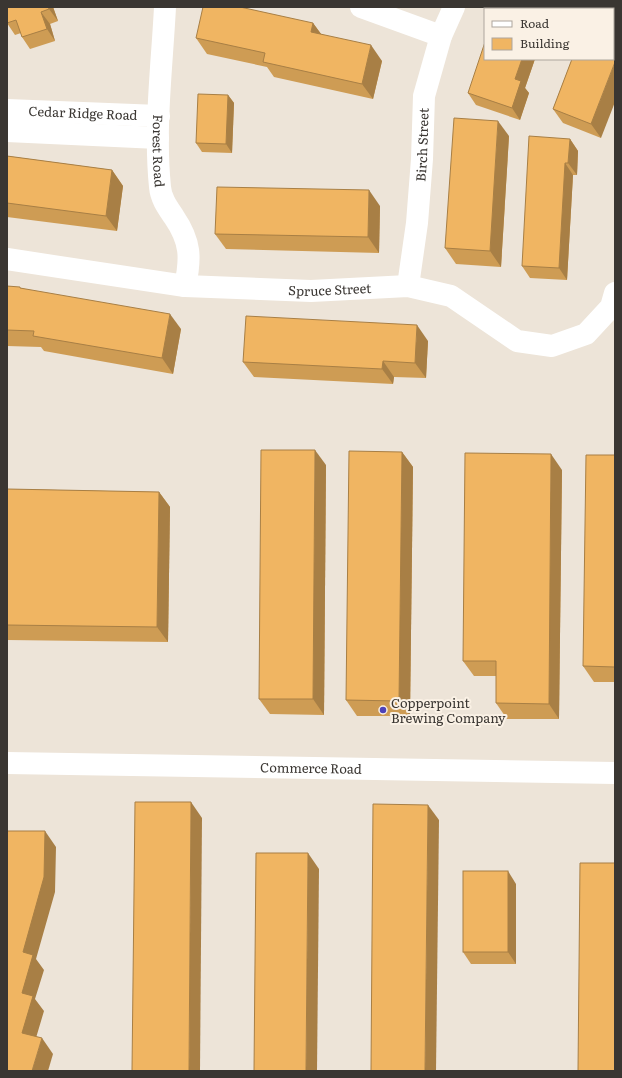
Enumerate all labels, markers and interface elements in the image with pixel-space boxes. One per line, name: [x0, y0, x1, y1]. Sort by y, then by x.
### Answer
legend: [484, 8, 614, 60]
text: Road: [520, 14, 550, 32]
text: Building: [520, 34, 570, 52]
street label: Cedar Ridge Road: [28, 101, 138, 124]
street label: Birch Street: [410, 107, 433, 182]
street label: Forest Road: [149, 114, 170, 188]
street label: Spruce Street: [288, 278, 373, 300]
place label: Copperpoint Brewing Company: [391, 693, 506, 727]
marker: Copperpoint Brewing Company: [378, 705, 388, 715]
street label: Commerce Road: [260, 757, 362, 778]

